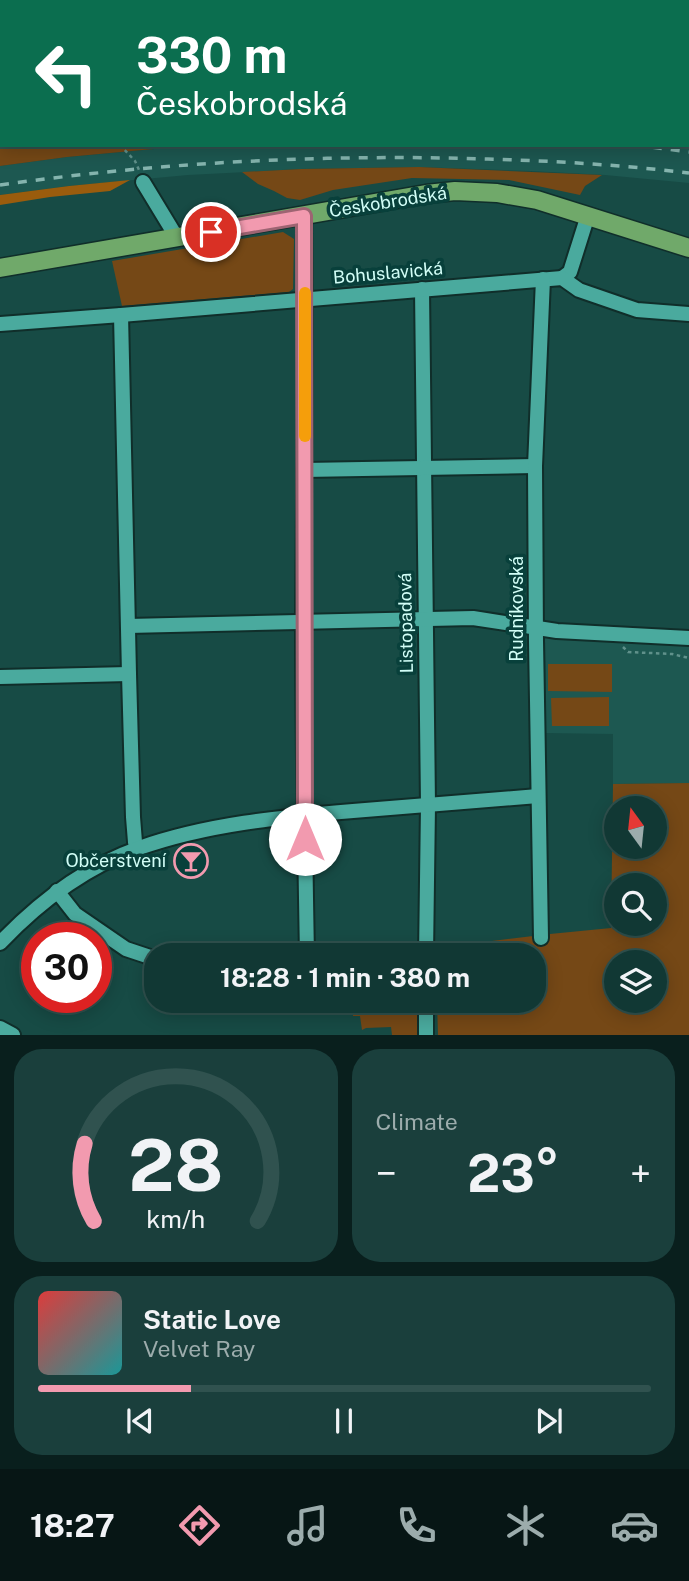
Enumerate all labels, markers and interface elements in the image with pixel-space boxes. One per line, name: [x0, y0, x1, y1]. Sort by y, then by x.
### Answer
text: 330 m: [136, 26, 287, 84]
icon: left: [21, 28, 112, 119]
text: Českobrodská: [136, 85, 347, 122]
street label: Českobrodská: [328, 182, 448, 221]
pin: [181, 202, 241, 262]
icon: arrive: [192, 213, 230, 251]
street label: Bohuslavická: [332, 257, 444, 288]
street label: Rudníkovská: [506, 556, 527, 662]
street label: Listopadová: [394, 572, 417, 674]
north arrow: [604, 796, 667, 859]
map controls: [604, 796, 667, 1013]
position arrow: [268, 802, 342, 876]
bar icon: Občerstvení: [172, 842, 210, 880]
place label: Občerstvení: [65, 850, 167, 871]
button: search: [604, 873, 667, 936]
speed limit sign: 30: [21, 922, 112, 1013]
button: layers: [604, 950, 667, 1013]
text: 18:28 · 1 min · 380 m: [220, 962, 470, 993]
text: Climate: [376, 1108, 458, 1135]
text: 28: [128, 1123, 223, 1208]
text: 23°: [467, 1143, 559, 1204]
text: −: [376, 1151, 397, 1196]
text: +: [630, 1151, 651, 1196]
text: km/h: [146, 1204, 205, 1234]
text: Static Love: [143, 1304, 281, 1335]
text: Velvet Ray: [143, 1335, 255, 1362]
icon: previous: [121, 1402, 159, 1440]
icon: pause: [325, 1402, 363, 1440]
icon: next: [530, 1402, 568, 1440]
icon: directions: [175, 1501, 224, 1550]
icon: music: [283, 1501, 332, 1550]
icon: phone: [392, 1501, 441, 1550]
icon: climate: [501, 1501, 550, 1550]
icon: car: [610, 1501, 659, 1550]
text: 18:27: [30, 1507, 115, 1544]

